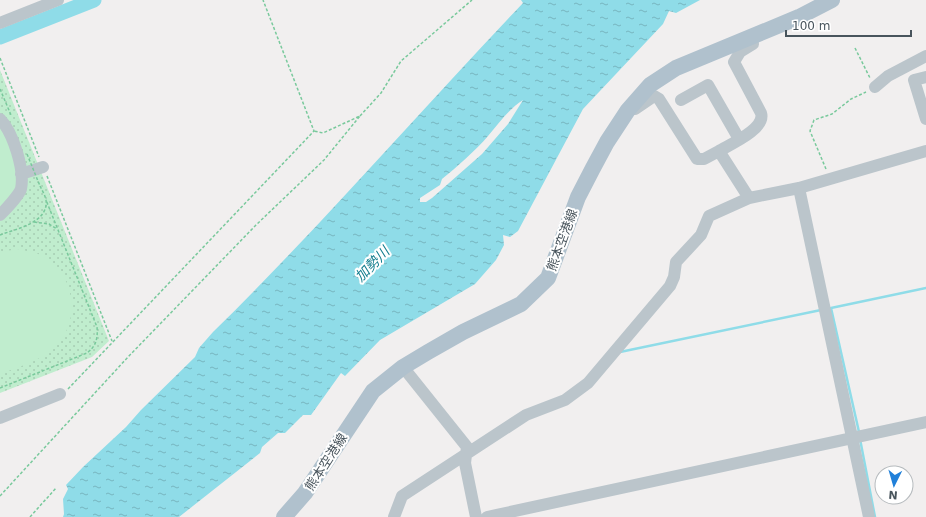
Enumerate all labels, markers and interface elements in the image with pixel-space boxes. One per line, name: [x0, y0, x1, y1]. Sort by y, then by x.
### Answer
scale bar: [786, 12, 911, 38]
text: 100 m: [792, 19, 830, 33]
street label: 熊本空港線: [544, 207, 580, 273]
water label: 加勢川: [352, 242, 394, 285]
street label: 熊本空港線: [302, 431, 350, 493]
north arrow: [874, 465, 914, 505]
text: N: [888, 488, 898, 501]

